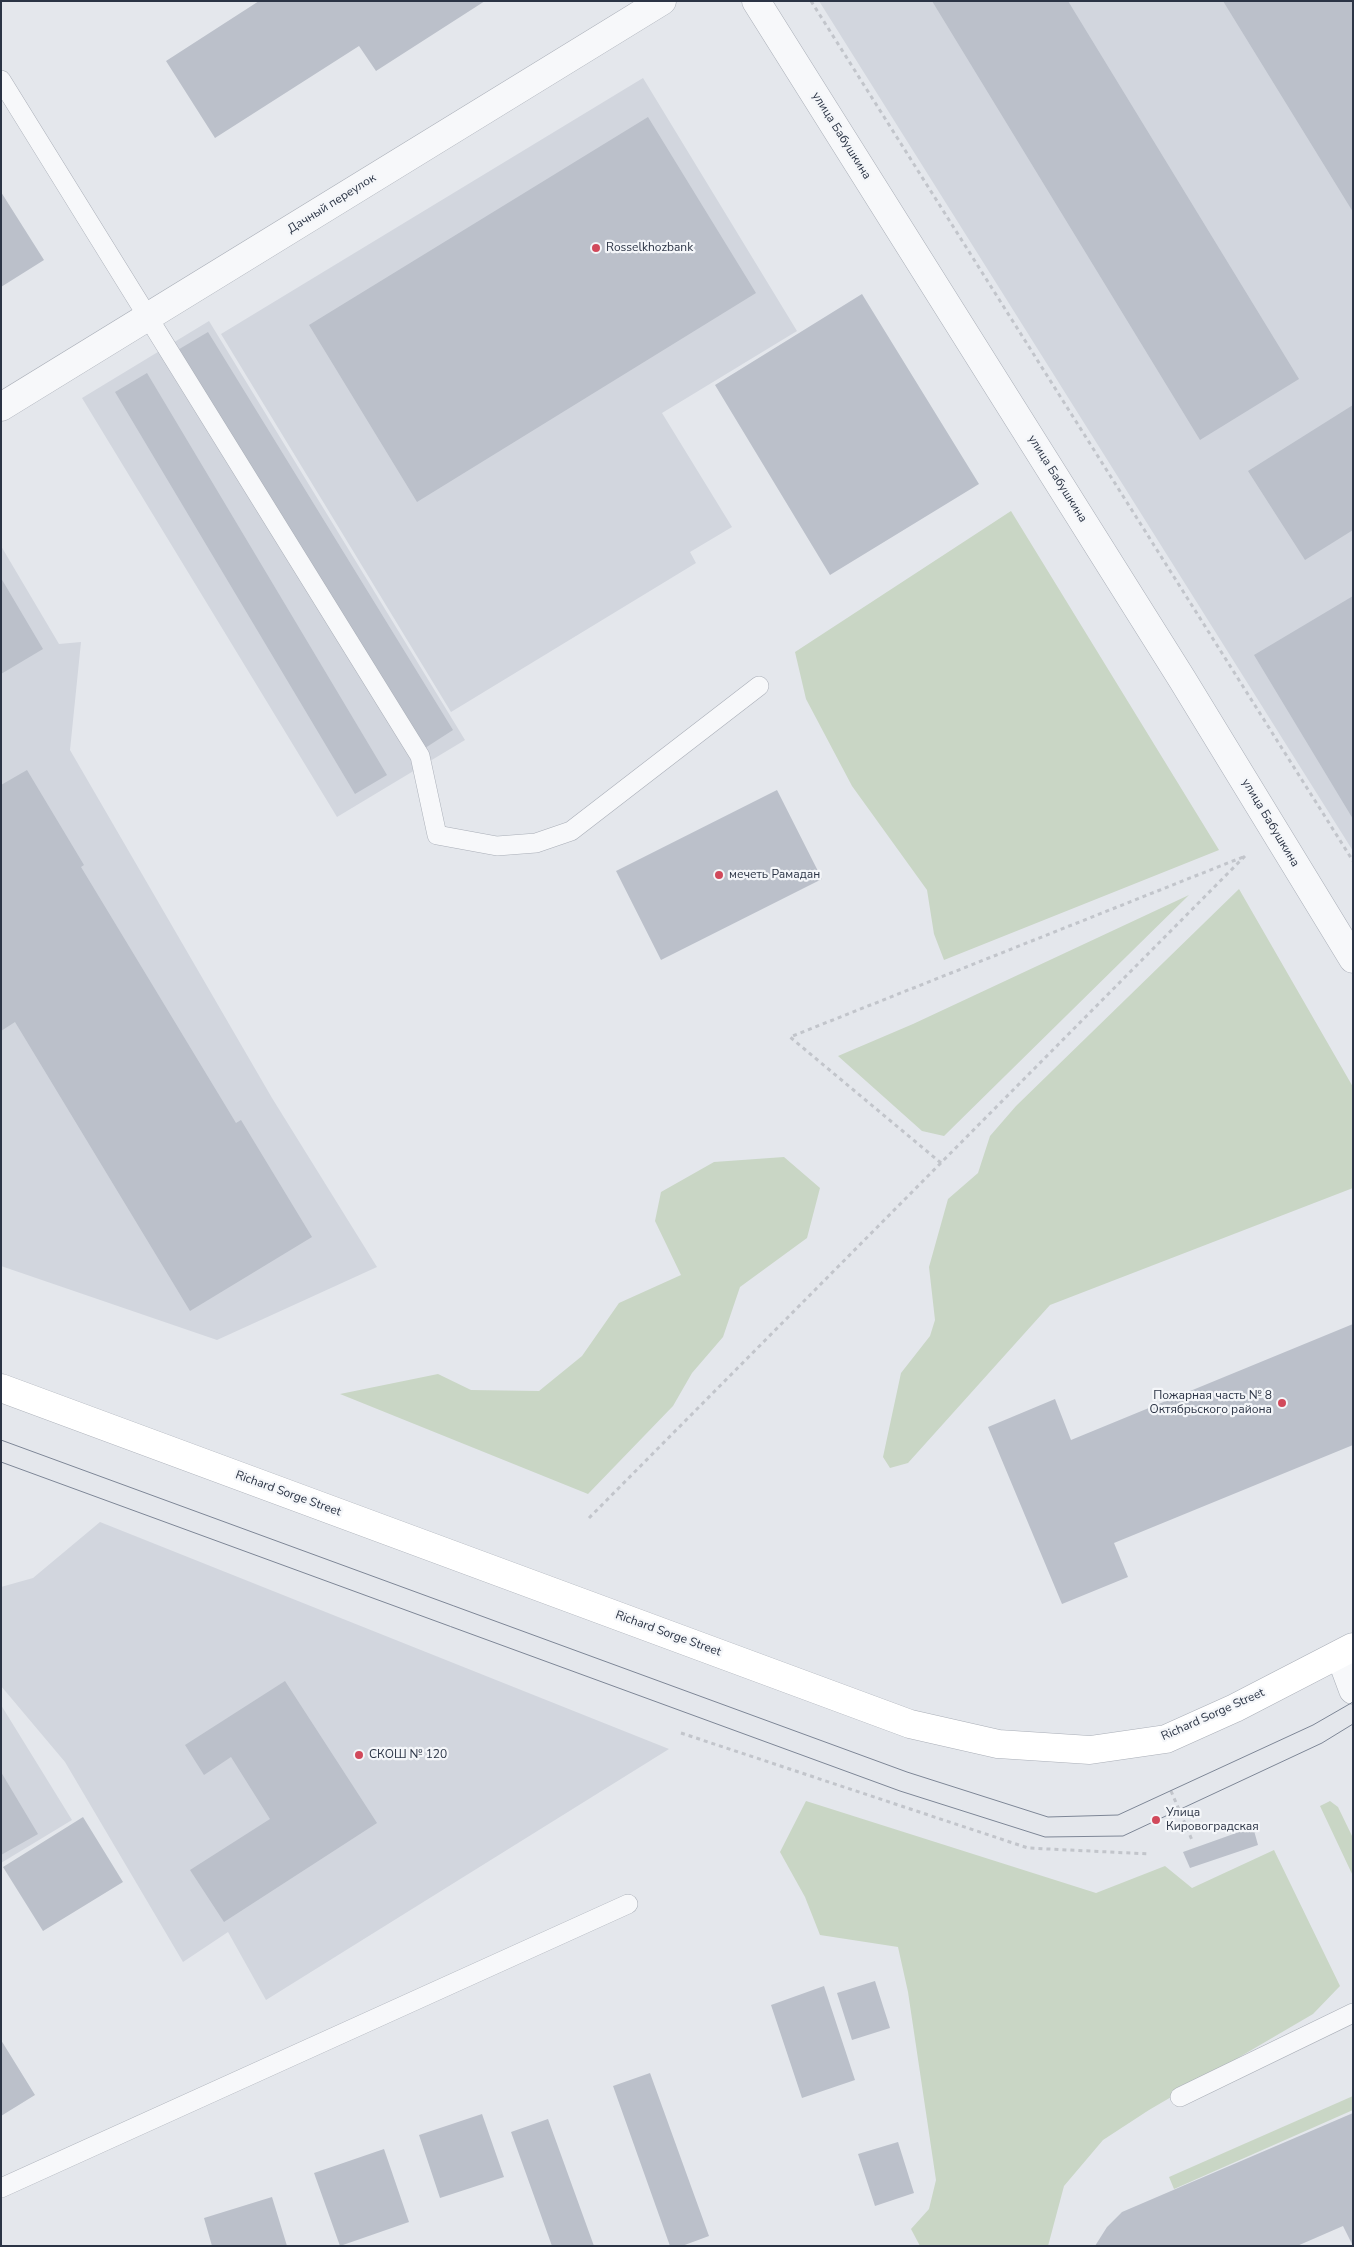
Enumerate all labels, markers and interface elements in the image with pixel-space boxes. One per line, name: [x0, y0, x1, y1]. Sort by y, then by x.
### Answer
street label: улица Бабушкина: [808, 90, 874, 182]
street label: Дачный переулок: [285, 171, 379, 237]
place label: Rosselkhozbank: [606, 241, 693, 255]
marker: Rosselkhozbank: [590, 242, 602, 254]
street label: улица Бабушкина: [1024, 433, 1090, 525]
street label: улица Бабушкина: [1238, 776, 1302, 870]
place label: мечеть Рамадан: [729, 868, 820, 882]
marker: мечеть Рамадан: [713, 869, 725, 881]
place label: Пожарная часть № 8 Октябрьского района: [1150, 1389, 1272, 1417]
marker: Пожарная часть № 8 Октябрьского района: [1276, 1397, 1288, 1409]
street label: Richard Sorge Street: [233, 1468, 343, 1520]
street label: Richard Sorge Street: [613, 1608, 723, 1660]
street label: Richard Sorge Street: [1159, 1686, 1267, 1744]
place label: СКОШ № 120: [369, 1748, 447, 1762]
marker: СКОШ № 120: [353, 1749, 365, 1761]
place label: Улица Кировоградская: [1166, 1806, 1259, 1834]
marker: Улица Кировоградская: [1150, 1814, 1162, 1826]

